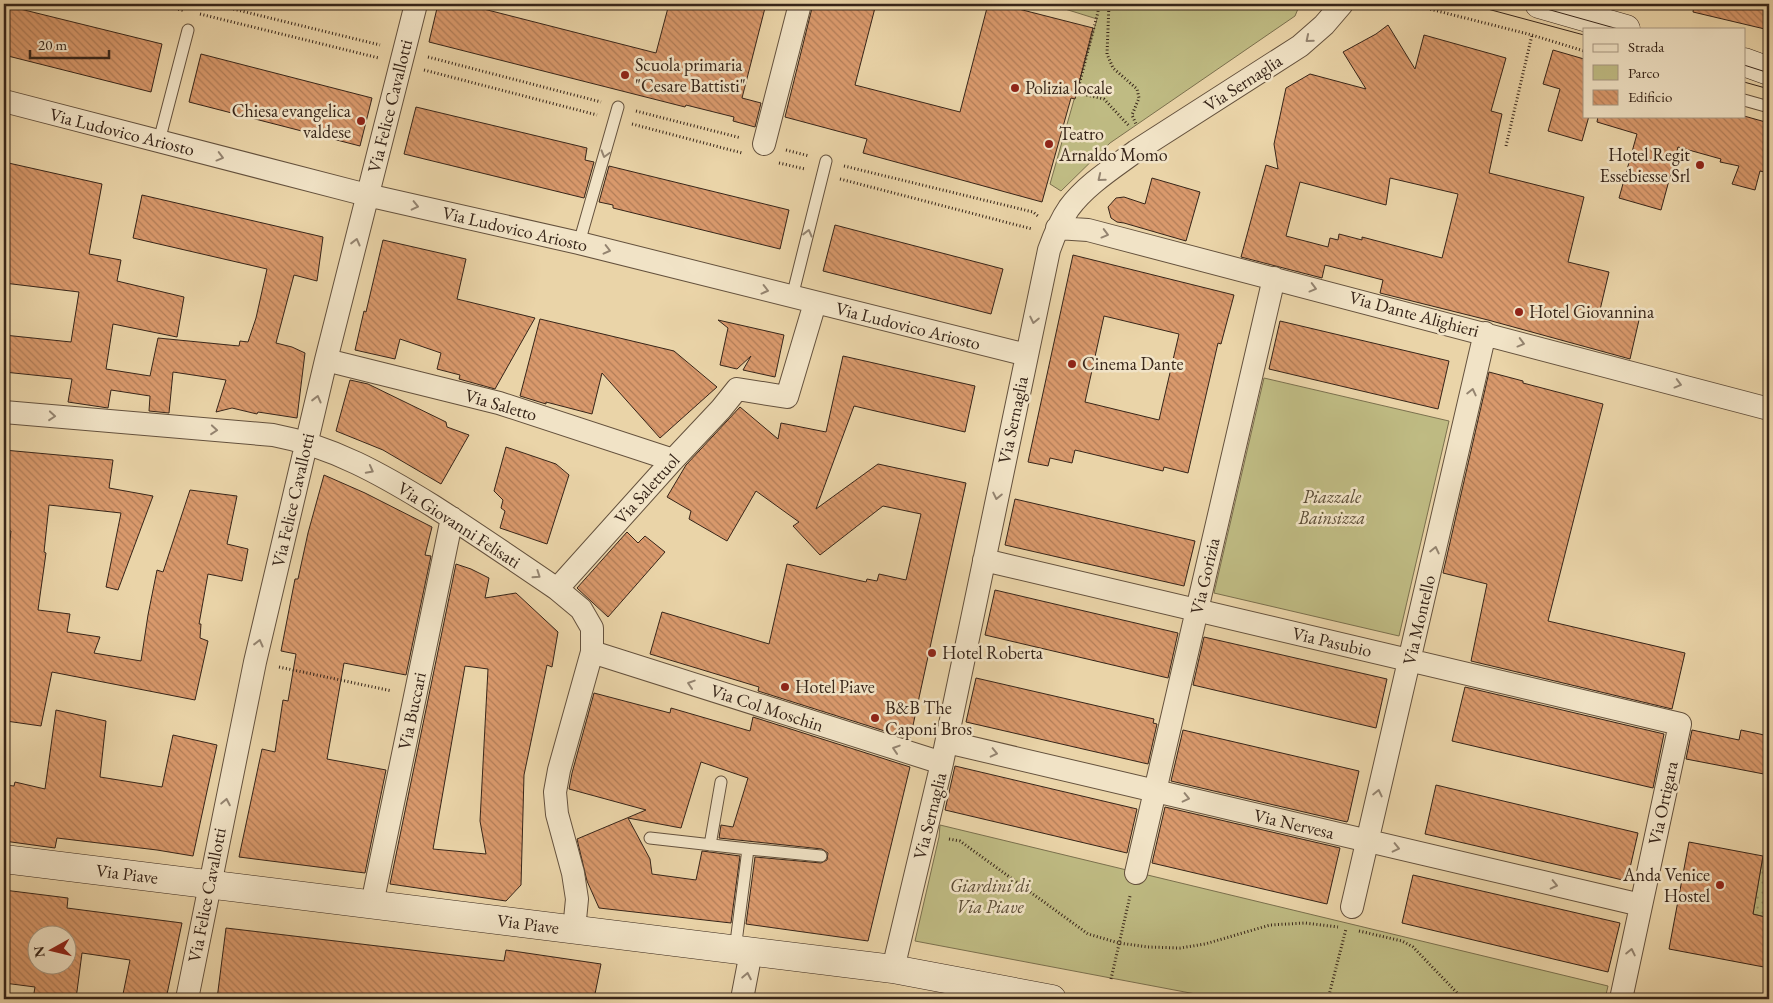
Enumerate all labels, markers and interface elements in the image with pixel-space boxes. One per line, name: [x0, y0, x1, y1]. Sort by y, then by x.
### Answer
scale bar: [30, 28, 109, 60]
legend: [1583, 28, 1746, 118]
one-way arrow: [1305, 33, 1314, 42]
text: 20 m: [38, 35, 67, 54]
street label: Via Felice Cavallotti: [362, 36, 417, 175]
text: Strada: [1628, 37, 1664, 56]
street label: Via Sernaglia: [1199, 48, 1287, 116]
place label: Scuola primaria "Cesare Battisti": [635, 53, 746, 97]
text: Parco: [1628, 63, 1660, 82]
marker: Scuola primaria "Cesare Battisti": [619, 69, 631, 81]
place label: Polizia locale: [1025, 76, 1112, 99]
marker: Polizia locale: [1009, 82, 1021, 94]
text: Edificio: [1628, 87, 1672, 106]
place label: Chiesa evangelica valdese: [232, 99, 352, 143]
street label: Via Ludovico Ariosto: [47, 102, 197, 161]
marker: Chiesa evangelica valdese: [355, 115, 367, 127]
place label: Teatro Arnaldo Momo: [1058, 122, 1168, 166]
marker: Teatro Arnaldo Momo: [1043, 138, 1055, 150]
place label: Hotel Regit Essebiesse Srl: [1600, 143, 1690, 187]
one-way arrow: [600, 149, 610, 157]
one-way arrow: [216, 151, 225, 162]
marker: Hotel Regit Essebiesse Srl: [1694, 159, 1706, 171]
one-way arrow: [1098, 172, 1107, 180]
one-way arrow: [410, 200, 419, 211]
street label: Via Ludovico Ariosto: [440, 201, 590, 256]
one-way arrow: [1101, 228, 1110, 239]
one-way arrow: [802, 229, 813, 238]
one-way arrow: [350, 237, 361, 246]
one-way arrow: [603, 245, 611, 255]
one-way arrow: [1309, 282, 1318, 293]
one-way arrow: [760, 285, 768, 295]
street label: Via Dante Alighieri: [1347, 285, 1482, 342]
street label: Via Ludovico Ariosto: [833, 296, 983, 355]
place label: Hotel Giovannina: [1529, 300, 1655, 323]
marker: Hotel Giovannina: [1513, 306, 1525, 318]
one-way arrow: [1029, 316, 1040, 325]
one-way arrow: [1517, 337, 1525, 347]
place label: Cinema Dante: [1082, 352, 1183, 375]
marker: Cinema Dante: [1066, 358, 1078, 370]
street label: Via Sernaglia: [992, 373, 1033, 466]
one-way arrow: [1674, 379, 1682, 389]
street label: Via Saletto: [462, 383, 540, 426]
one-way arrow: [1466, 387, 1477, 396]
one-way arrow: [311, 395, 322, 404]
one-way arrow: [49, 410, 57, 421]
one-way arrow: [210, 425, 218, 436]
street label: Via Felice Cavallotti: [266, 430, 319, 569]
street label: Via Salettuol: [609, 448, 684, 529]
one-way arrow: [365, 463, 374, 473]
street label: Via Giovanni Felisati: [393, 476, 526, 573]
park label: Piazzale Bainsizza: [1298, 485, 1365, 529]
one-way arrow: [992, 492, 1003, 501]
street label: Via Gorizia: [1185, 535, 1225, 616]
one-way arrow: [1429, 545, 1440, 554]
one-way arrow: [531, 569, 541, 578]
street label: Via Montello: [1397, 573, 1440, 667]
street label: Via Pasubio: [1290, 621, 1374, 662]
one-way arrow: [253, 638, 264, 647]
place label: Hotel Roberta: [942, 641, 1044, 664]
marker: Hotel Roberta: [926, 647, 938, 659]
street label: Via Buccari: [392, 669, 431, 752]
place label: Hotel Piave: [795, 675, 875, 698]
street label: Via Col Moschin: [708, 678, 827, 737]
one-way arrow: [687, 679, 696, 689]
marker: Hotel Piave: [779, 681, 791, 693]
place label: B&B The Caponi Bros: [885, 696, 972, 740]
marker: B&B The Caponi Bros: [869, 712, 881, 724]
one-way arrow: [892, 744, 901, 754]
one-way arrow: [990, 747, 998, 758]
street label: Via Ortigara: [1642, 758, 1683, 847]
street label: Via Sernaglia: [908, 769, 952, 862]
one-way arrow: [1372, 789, 1383, 798]
one-way arrow: [1182, 792, 1191, 803]
one-way arrow: [221, 797, 231, 806]
street label: Via Nervesa: [1252, 803, 1337, 844]
street label: Via Felice Cavallotti: [182, 825, 231, 964]
one-way arrow: [1391, 842, 1400, 853]
street label: Via Piave: [95, 858, 160, 889]
place label: Anda Venice Hostel: [1622, 863, 1710, 907]
park label: Giardini di Via Piave: [950, 874, 1031, 918]
one-way arrow: [1549, 879, 1558, 890]
marker: Anda Venice Hostel: [1714, 879, 1726, 891]
street label: Via Piave: [496, 908, 561, 939]
north arrow: [28, 926, 78, 976]
text: N: [29, 944, 49, 959]
one-way arrow: [1625, 947, 1636, 956]
one-way arrow: [741, 971, 751, 980]

